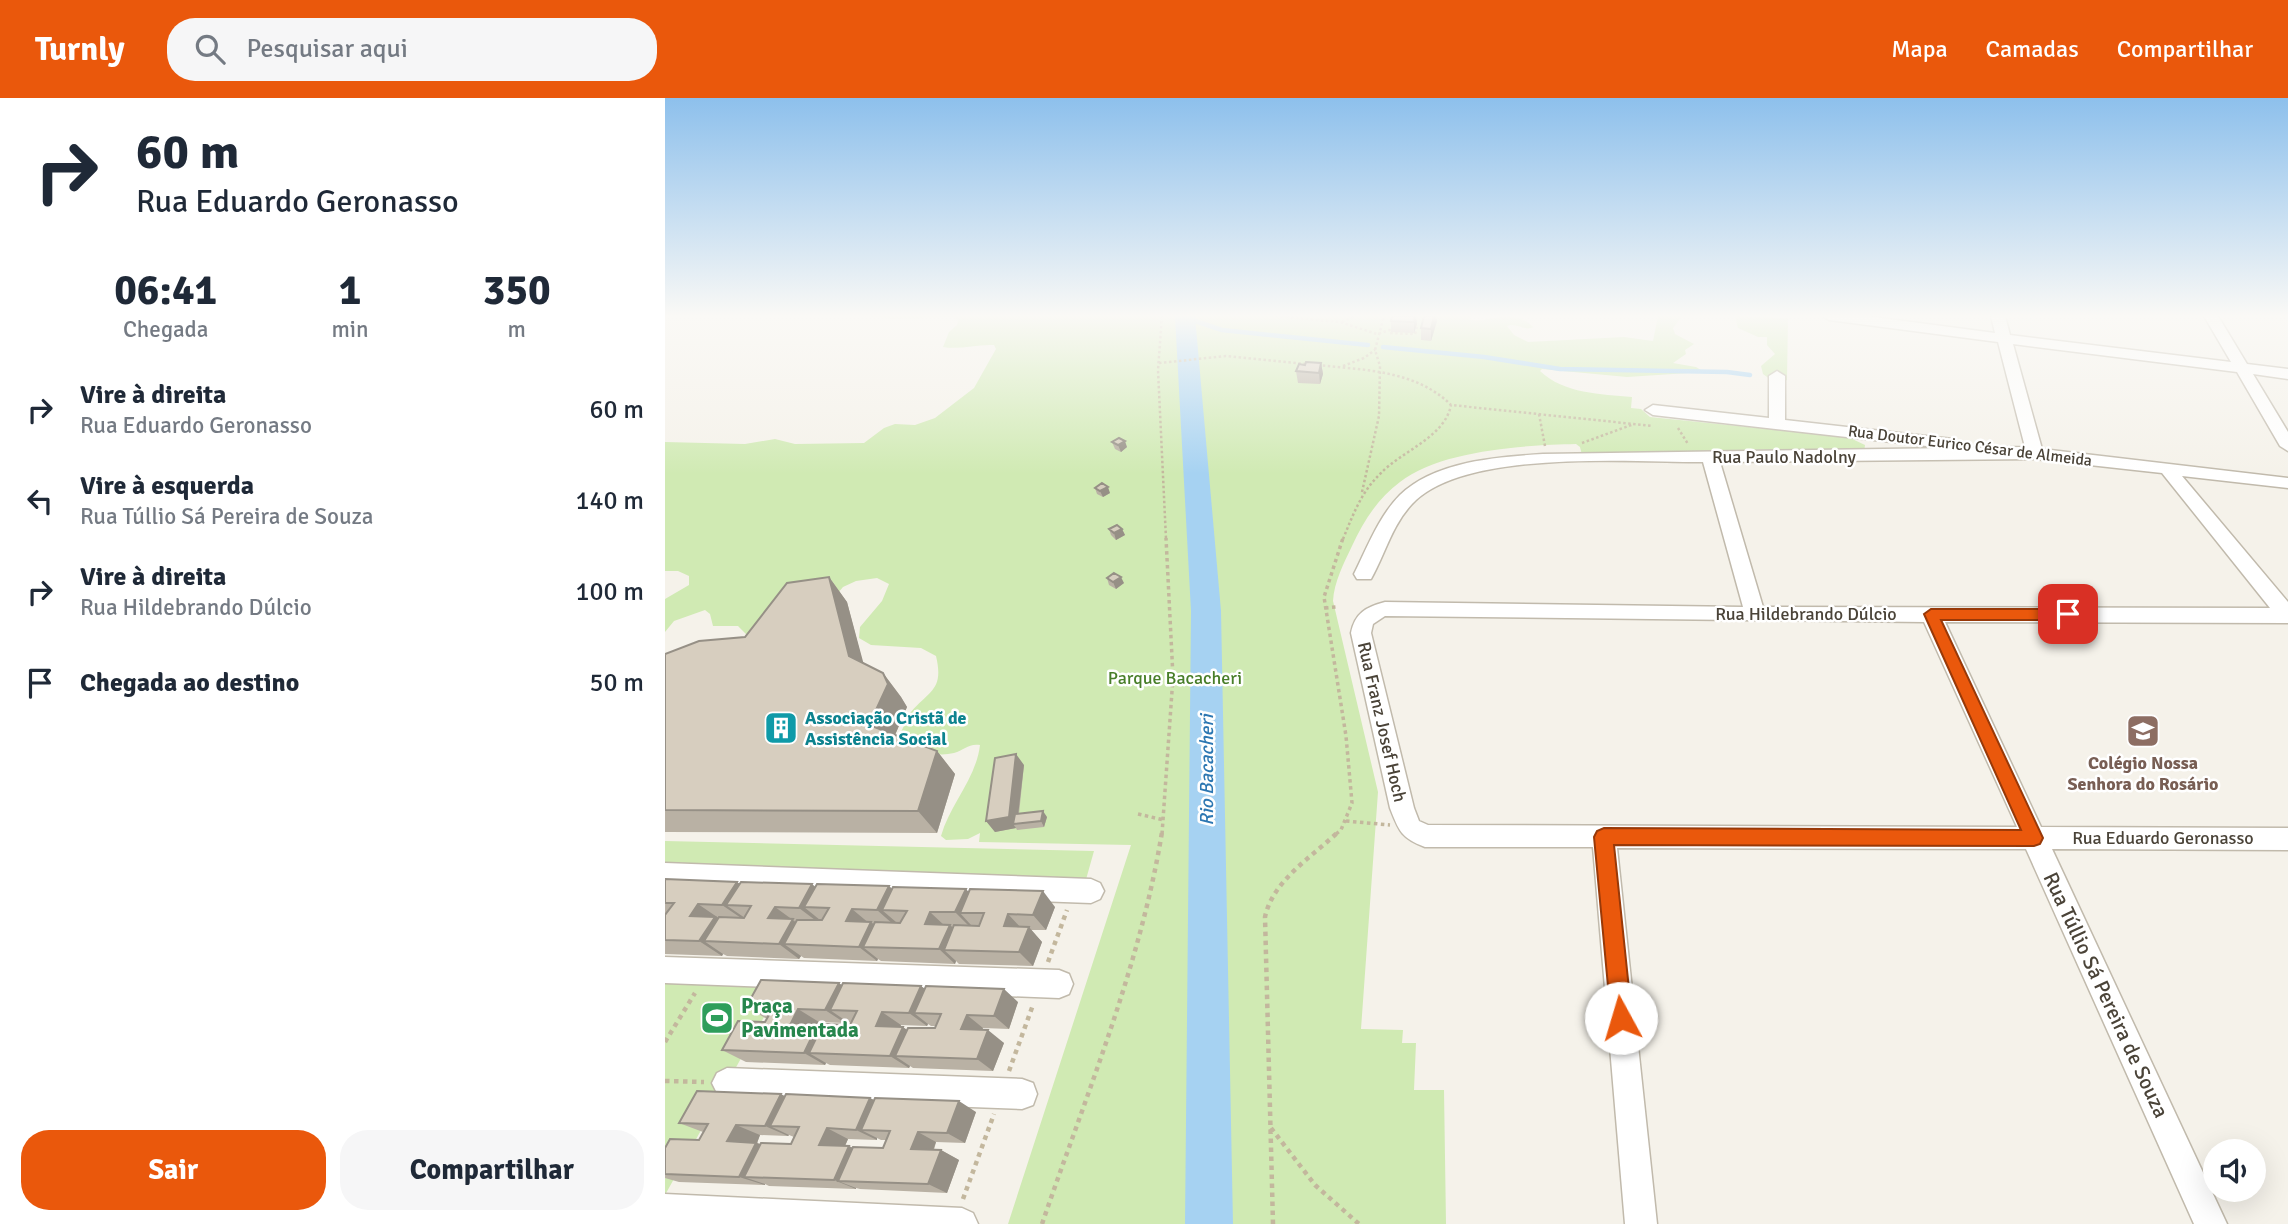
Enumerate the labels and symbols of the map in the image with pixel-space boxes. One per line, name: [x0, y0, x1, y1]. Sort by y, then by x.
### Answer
street label: Rua Doutor Eurico César de Almeida: [1847, 421, 2093, 471]
street label: Rua Paulo Nadolny: [1712, 446, 1857, 468]
pin: [2038, 584, 2098, 644]
street label: Rua Hildebrando Dúlcio: [1715, 603, 1897, 625]
street label: Rua Franz Josef Hoch: [1353, 640, 1411, 804]
park label: Parque Bacacheri: [1108, 667, 1242, 689]
place label: Associação Cristã de Assistência Social: [805, 707, 967, 750]
building icon: Associação Cristã de Assistência Social: [762, 709, 800, 747]
water label: Rio Bacacheri: [1195, 712, 1219, 826]
school or university icon: Colégio Nossa Senhora do Rosário: [2124, 712, 2162, 750]
place label: Colégio Nossa Senhora do Rosário: [2068, 752, 2218, 795]
street label: Rua Eduardo Geronasso: [2072, 827, 2254, 849]
street label: Rua Túllio Sá Pereira de Souza: [2038, 868, 2174, 1122]
position arrow: [1584, 981, 1658, 1055]
place label: Praça Pavimentada: [741, 993, 859, 1043]
sports icon: Praça Pavimentada: [698, 999, 736, 1037]

